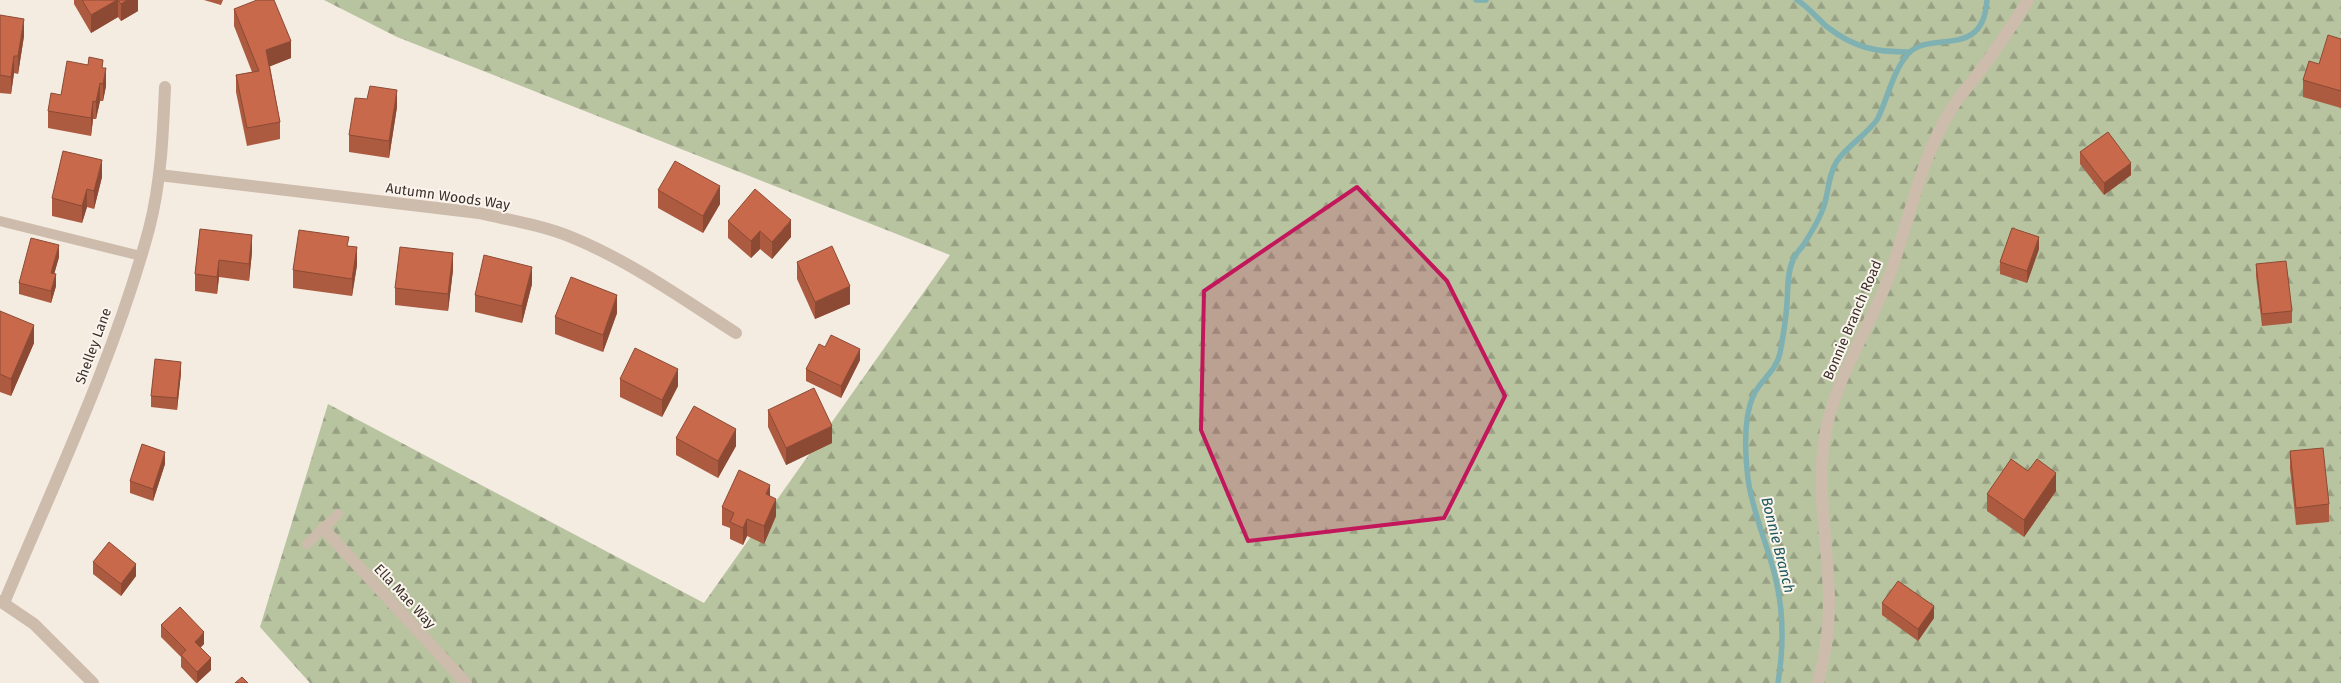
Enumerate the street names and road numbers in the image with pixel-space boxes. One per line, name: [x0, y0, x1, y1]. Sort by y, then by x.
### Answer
street label: Autumn Woods Way: [385, 179, 511, 214]
street label: Bonnie Branch Road: [1820, 258, 1885, 383]
street label: Shelley Lane: [72, 306, 115, 387]
street label: Ella Mae Way: [370, 561, 439, 632]

